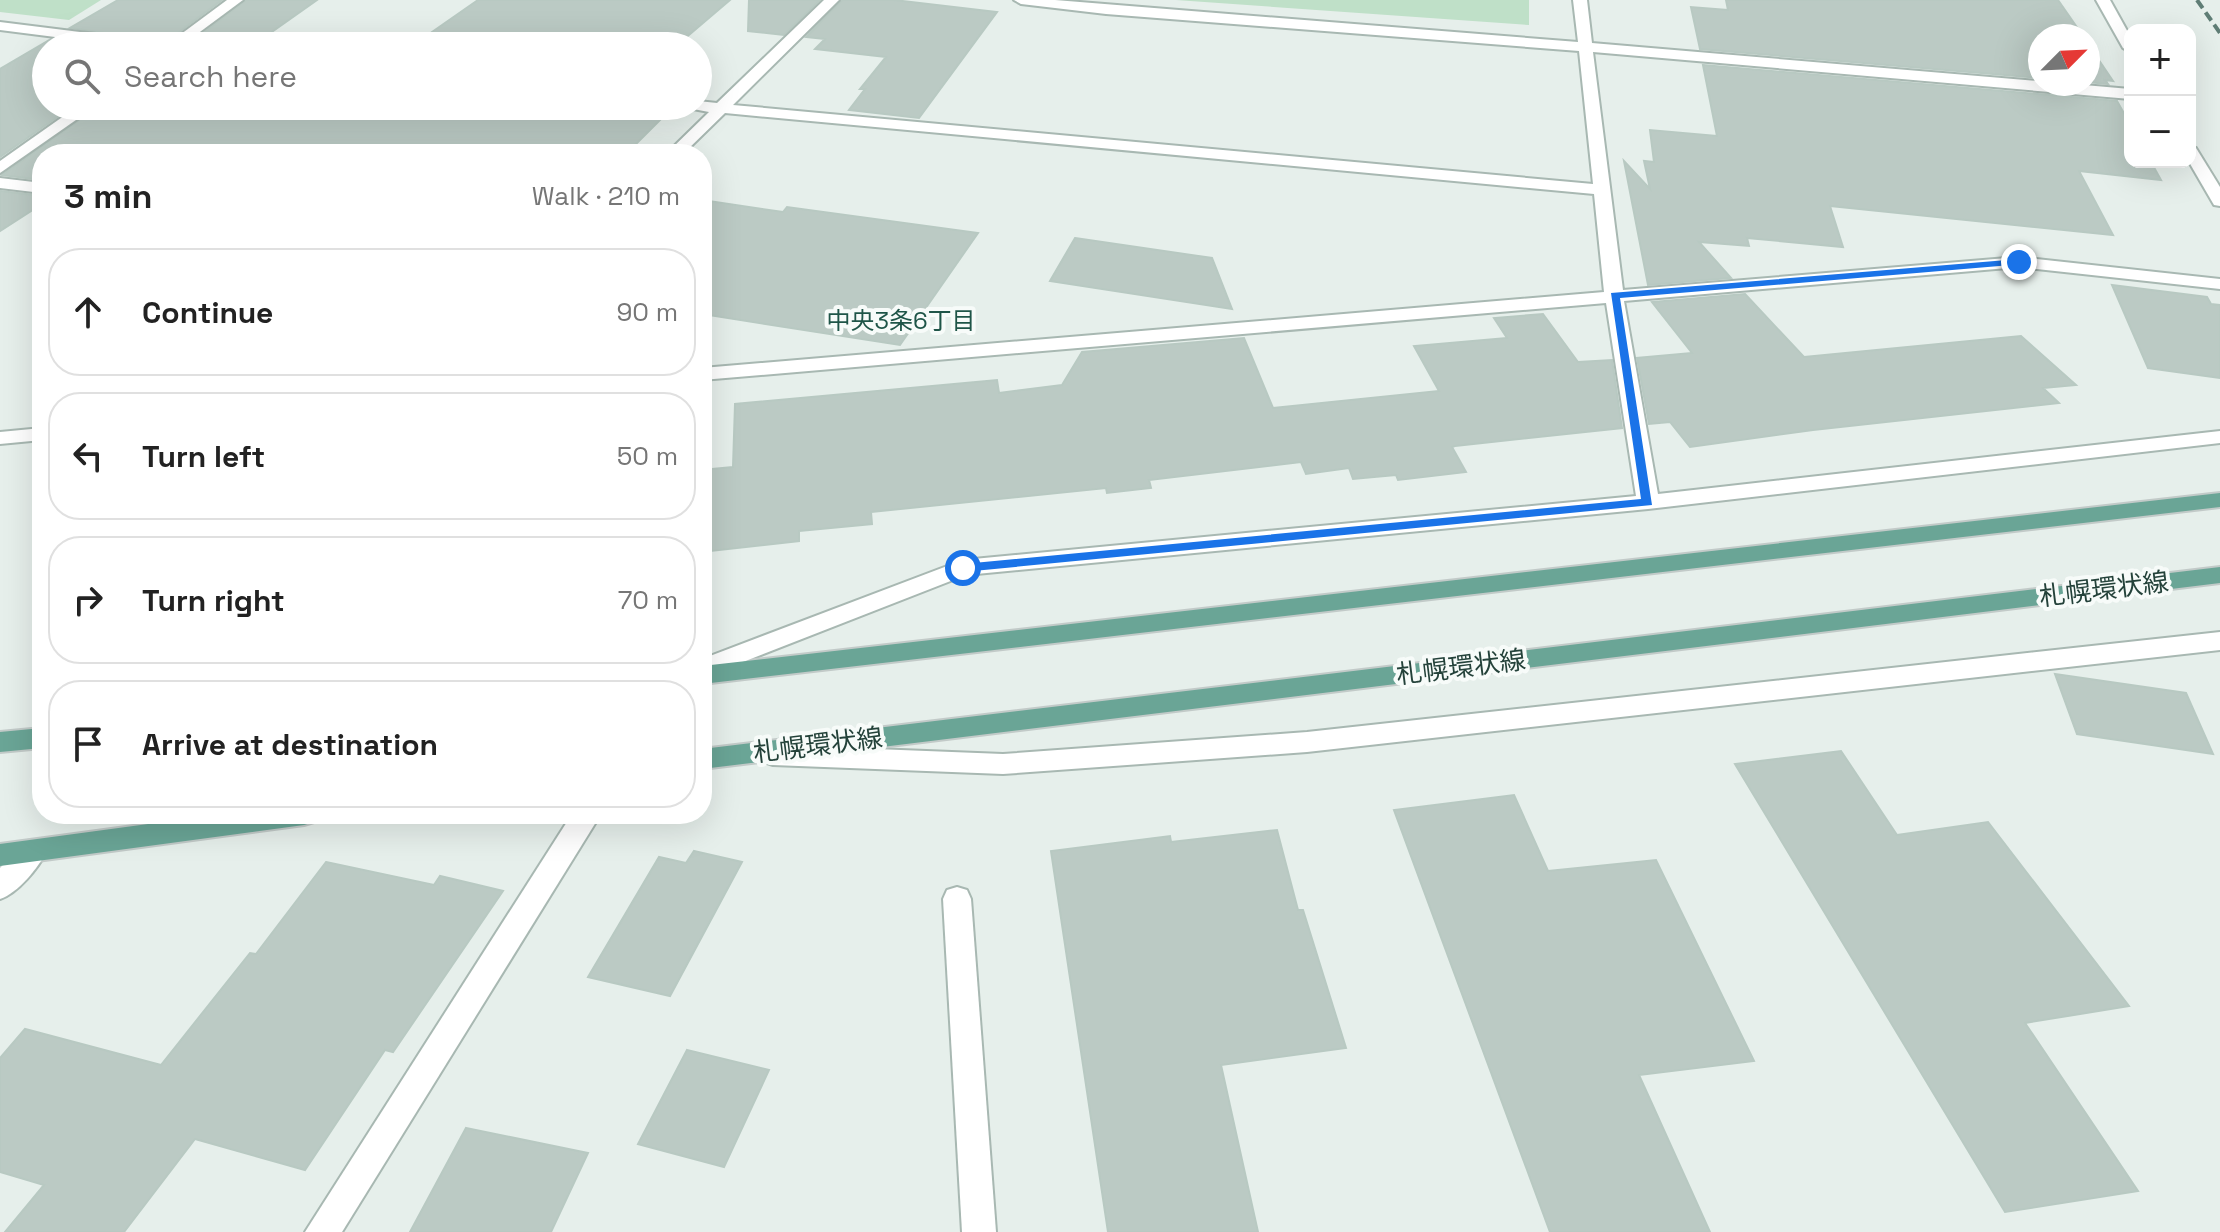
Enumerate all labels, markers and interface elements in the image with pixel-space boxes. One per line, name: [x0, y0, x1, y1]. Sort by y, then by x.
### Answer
north arrow: [2028, 24, 2100, 96]
map controls: [2124, 24, 2196, 168]
button: +: [2124, 24, 2196, 96]
search box: [32, 32, 712, 120]
icon: search: [60, 54, 104, 98]
text: Search here: [124, 57, 297, 96]
button: −: [2124, 96, 2196, 168]
text: 3 min: [64, 175, 152, 218]
text: Walk · 210 m: [532, 179, 680, 213]
route end: [2001, 244, 2037, 280]
icon: ahead: [66, 290, 110, 334]
text: Continue: [142, 293, 273, 332]
text: 90 m: [616, 295, 678, 329]
district label: 中央3条6丁目: [826, 305, 976, 336]
icon: left: [66, 434, 110, 478]
text: Turn left: [142, 437, 265, 476]
text: 50 m: [617, 439, 678, 473]
route start: [945, 550, 981, 586]
street label: 札幌環状線: [2037, 564, 2171, 614]
icon: right: [66, 578, 110, 622]
text: Turn right: [142, 581, 285, 620]
text: 70 m: [618, 583, 678, 617]
street label: 札幌環状線: [1394, 642, 1528, 692]
street label: 札幌環状線: [751, 720, 885, 770]
icon: arrive: [66, 722, 110, 766]
text: Arrive at destination: [142, 725, 438, 764]

